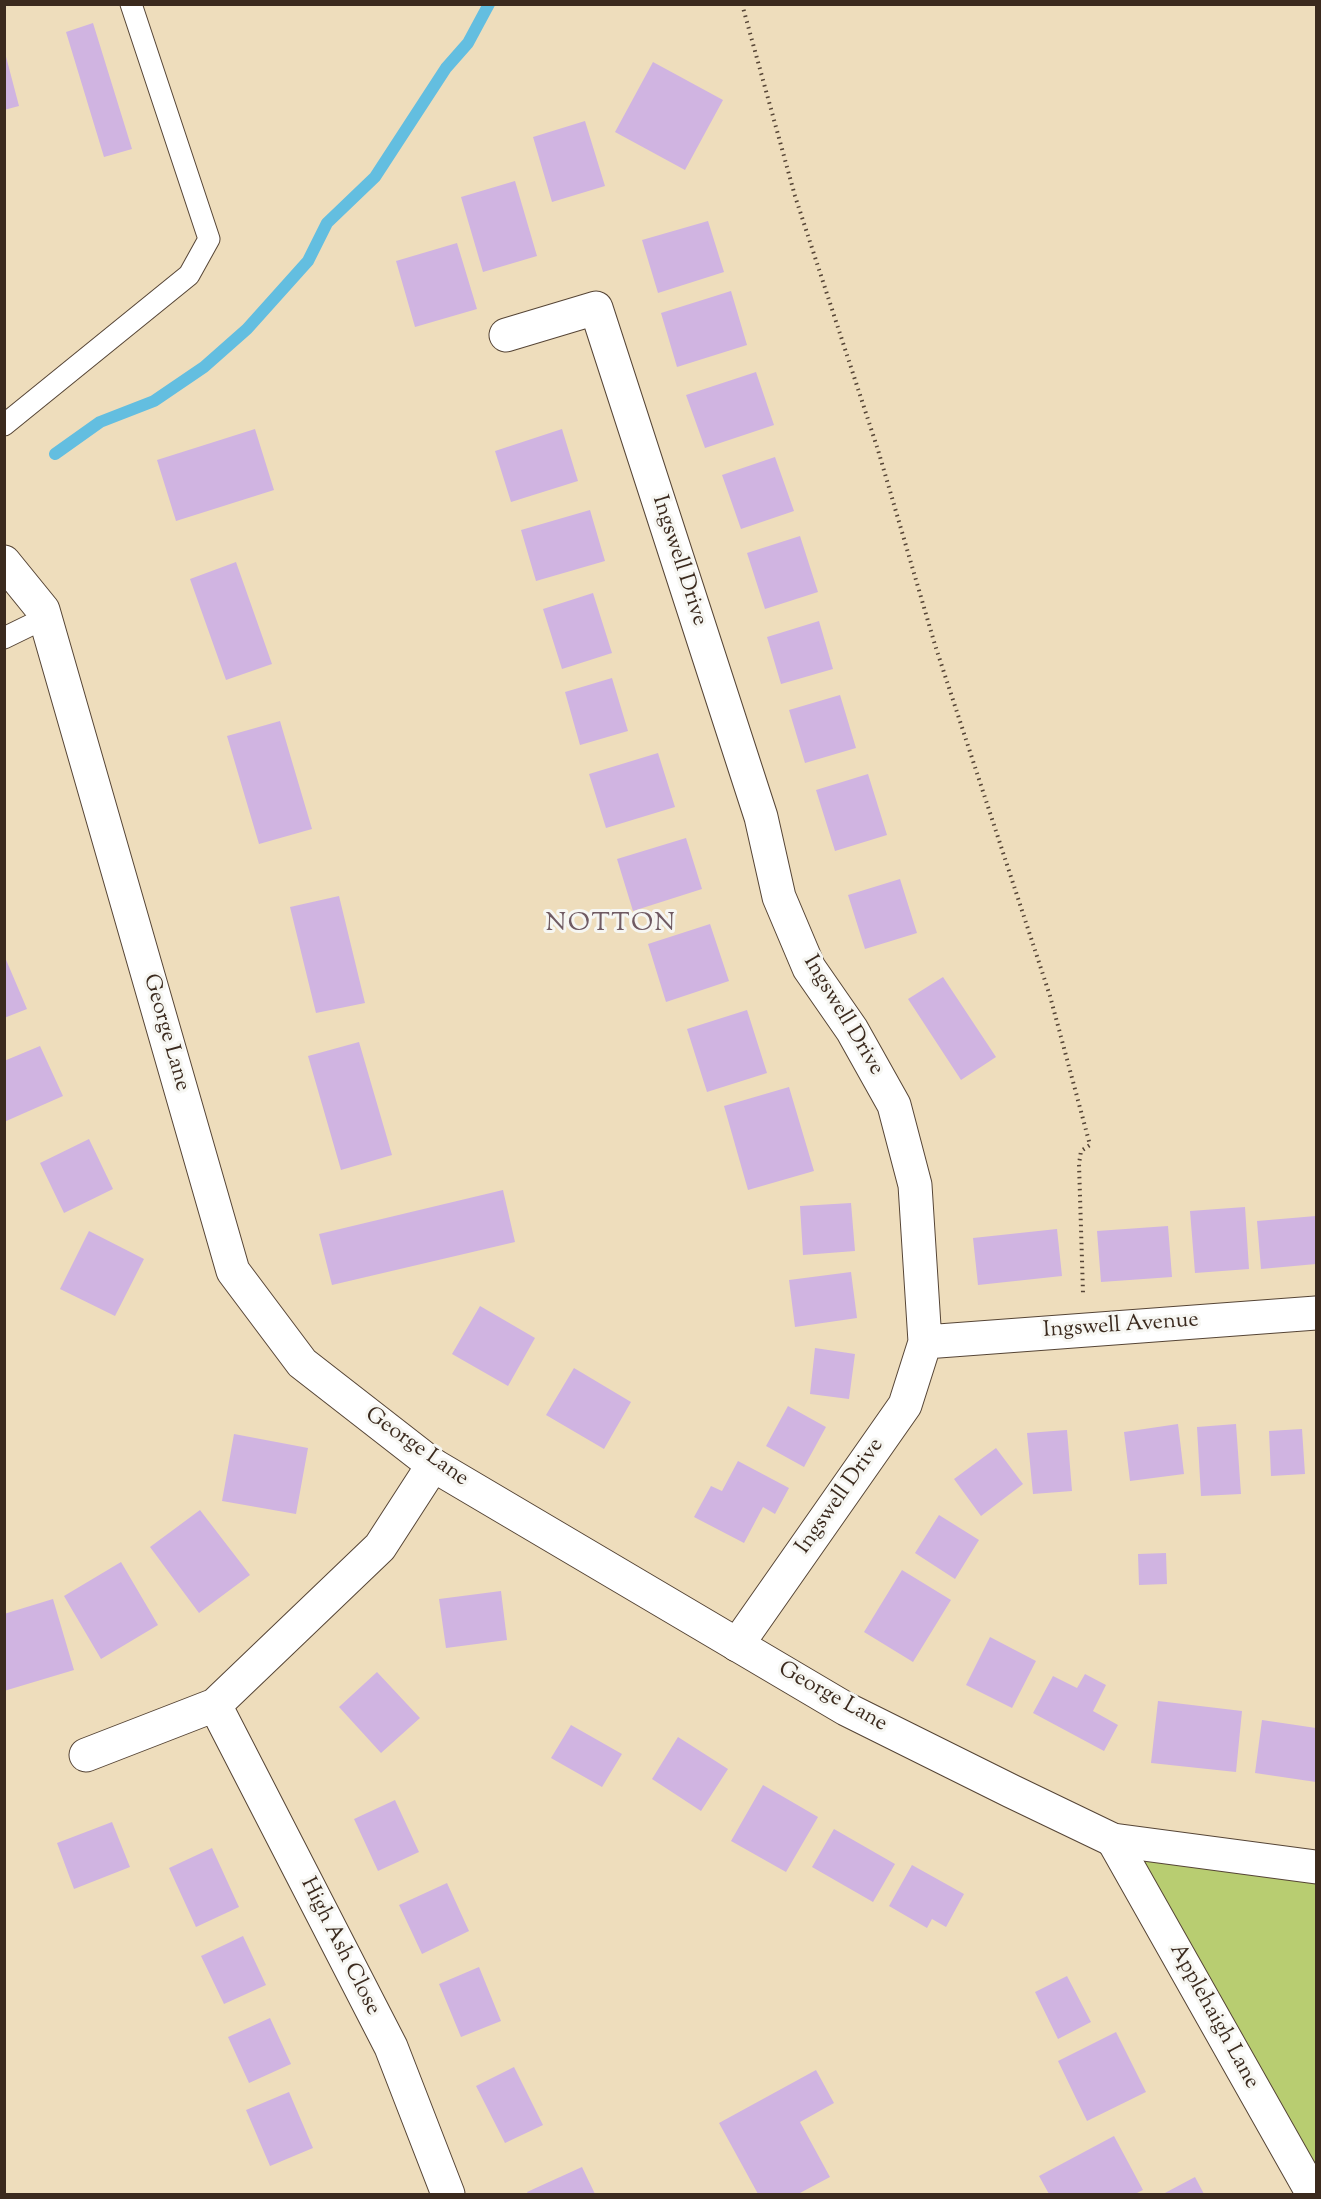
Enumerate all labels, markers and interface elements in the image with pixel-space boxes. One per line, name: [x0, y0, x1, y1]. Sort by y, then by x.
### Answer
street label: Ingswell Drive: [645, 493, 711, 629]
district label: NOTTON: [545, 910, 677, 942]
street label: Ingswell Drive: [796, 951, 888, 1081]
street label: George Lane: [136, 971, 194, 1095]
street label: Ingswell Avenue: [1042, 1308, 1200, 1346]
street label: George Lane: [359, 1403, 473, 1493]
street label: Ingswell Drive: [791, 1434, 891, 1560]
street label: George Lane: [773, 1657, 891, 1739]
street label: High Ash Close: [293, 1874, 385, 2020]
street label: Applehaigh Lane: [1162, 1940, 1264, 2094]

